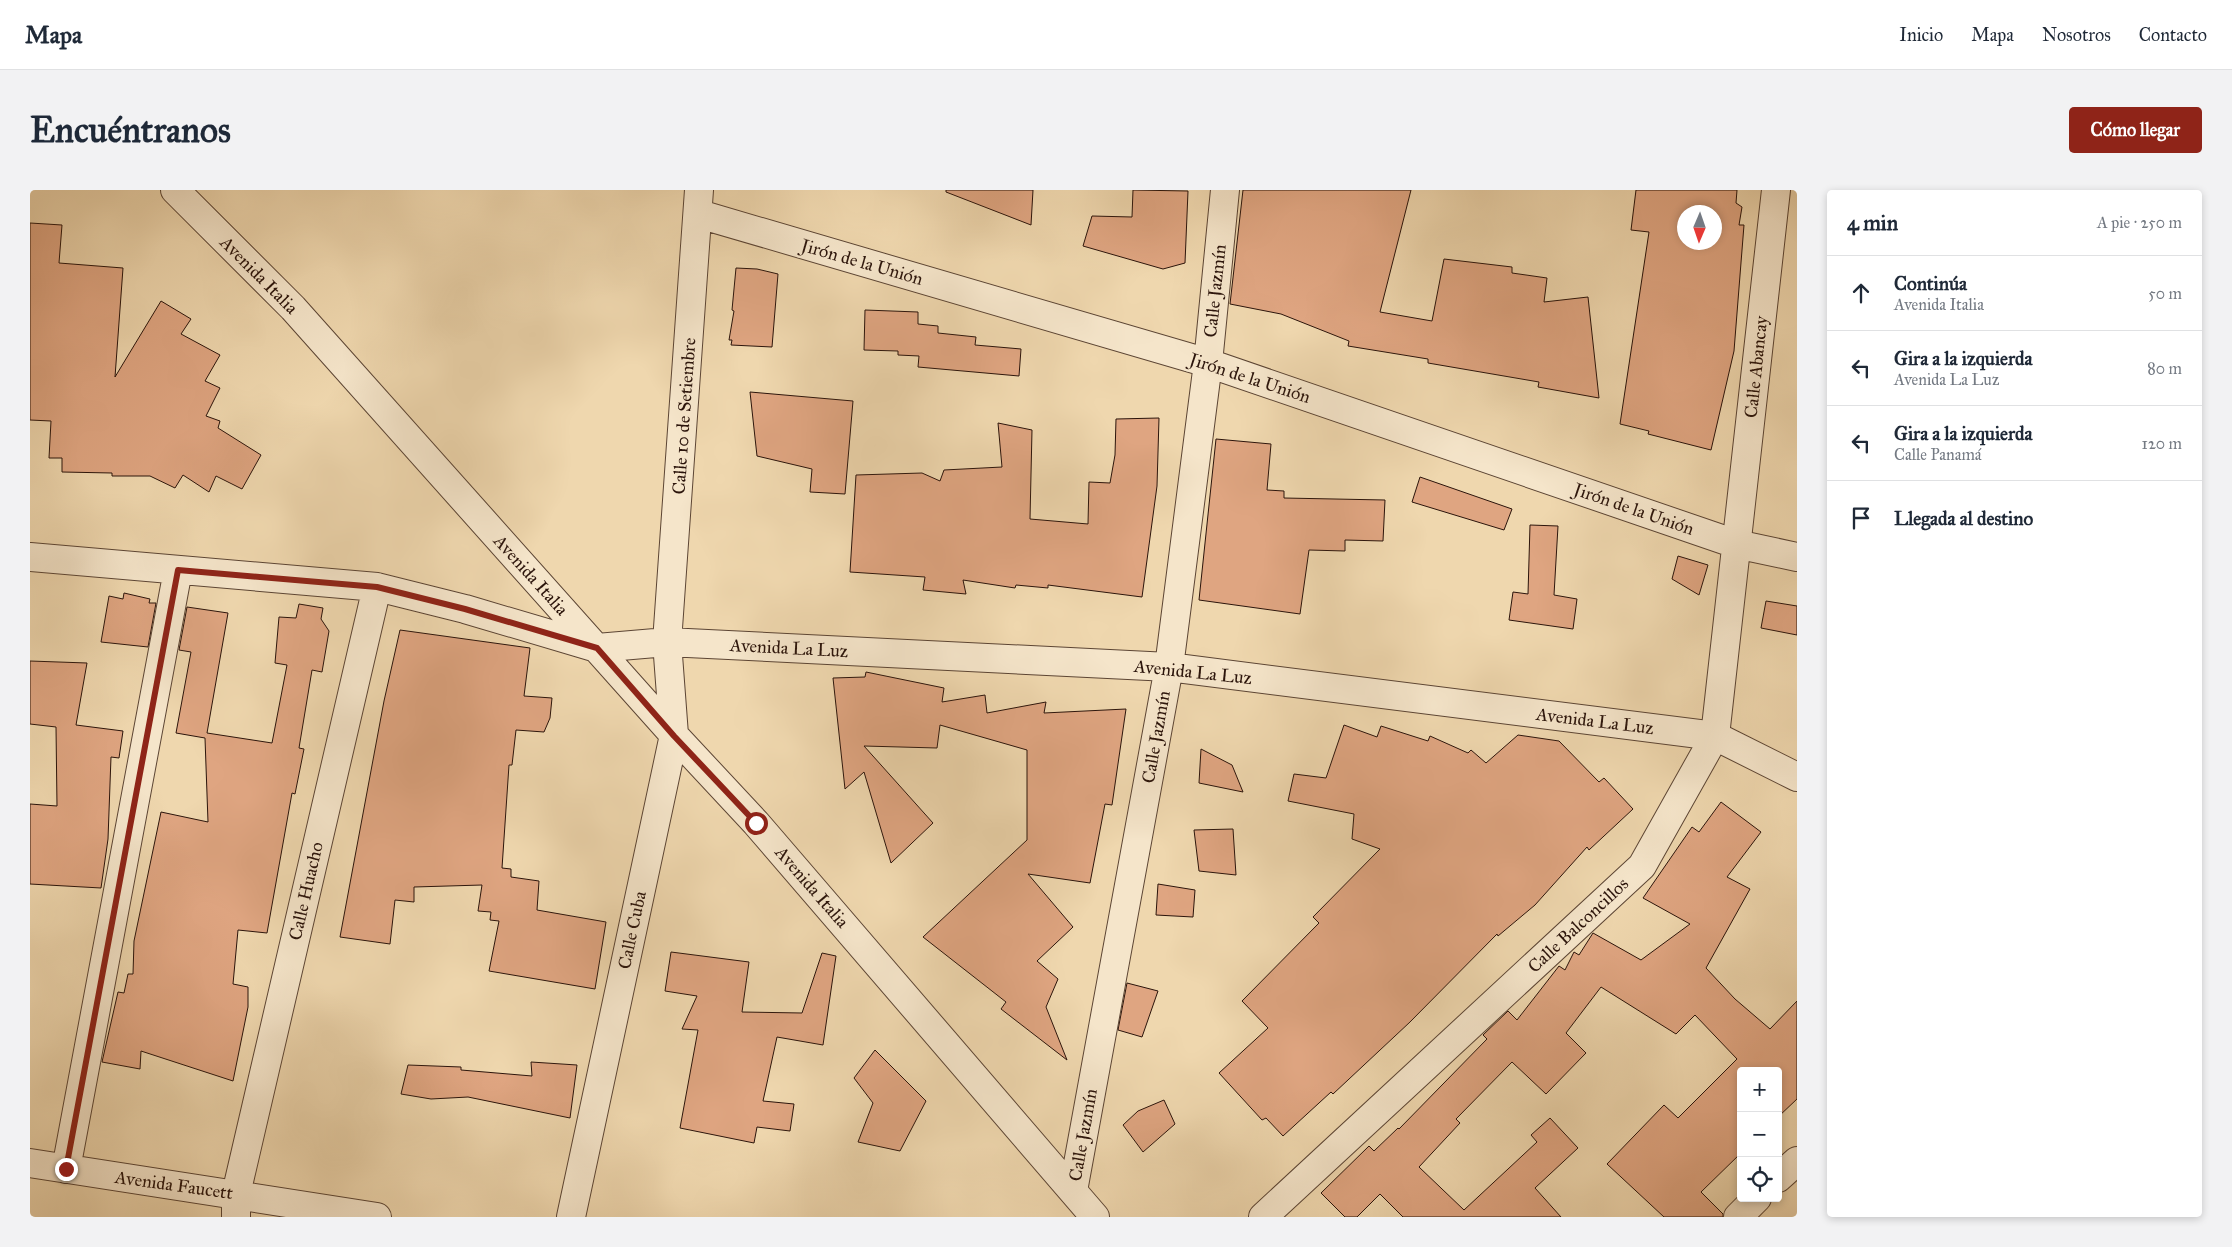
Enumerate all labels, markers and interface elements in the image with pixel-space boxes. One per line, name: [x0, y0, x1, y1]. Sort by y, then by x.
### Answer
text: Mapa: [25, 20, 82, 50]
text: Inicio: [1899, 24, 1943, 46]
text: Mapa: [1971, 24, 2014, 46]
text: Nosotros: [2042, 24, 2111, 46]
text: Contacto: [2139, 24, 2207, 46]
button: Cómo llegar: [2069, 107, 2202, 153]
text: Encuéntranos: [30, 109, 231, 152]
north arrow: [1677, 205, 1722, 250]
text: 4 min: [1847, 210, 1898, 236]
text: A pie · 250 m: [2097, 213, 2182, 232]
street label: Avenida Italia: [215, 231, 303, 319]
street label: Jirón de la Unión: [796, 234, 926, 291]
street label: Calle Jazmín: [1199, 243, 1232, 339]
text: Continúa: [1894, 272, 1967, 295]
icon: ahead: [1847, 279, 1875, 307]
text: 50 m: [2148, 284, 2182, 303]
text: Avenida Italia: [1894, 295, 1984, 314]
street label: Calle Abancay: [1740, 314, 1772, 419]
street label: Calle 10 de Setiembre: [668, 337, 700, 495]
street label: Jirón de la Unión: [1185, 347, 1313, 409]
text: Gira a la izquierda: [1894, 347, 2033, 370]
icon: left: [1847, 354, 1875, 382]
text: 80 m: [2147, 359, 2182, 378]
text: Avenida La Luz: [1894, 370, 1999, 389]
text: Gira a la izquierda: [1894, 422, 2033, 445]
icon: left: [1847, 429, 1875, 457]
text: 120 m: [2142, 434, 2182, 453]
text: Calle Panamá: [1894, 445, 1982, 464]
street label: Jirón de la Unión: [1569, 477, 1697, 541]
icon: arrive: [1847, 504, 1875, 532]
text: Llegada al destino: [1894, 507, 2033, 530]
street label: Avenida Italia: [488, 529, 573, 620]
street label: Avenida La Luz: [728, 634, 849, 662]
street label: Avenida La Luz: [1132, 655, 1253, 689]
street label: Calle Jazmín: [1137, 689, 1176, 785]
street label: Avenida La Luz: [1534, 703, 1655, 739]
route start: [745, 812, 768, 835]
street label: Calle Huacho: [284, 840, 328, 942]
street label: Avenida Italia: [770, 841, 854, 933]
street label: Calle Balconcillos: [1523, 873, 1633, 977]
street label: Calle Cuba: [613, 889, 651, 971]
map controls: [1737, 1067, 1782, 1202]
button: +: [1737, 1067, 1782, 1112]
street label: Calle Jazmín: [1064, 1087, 1103, 1183]
button: −: [1737, 1112, 1782, 1157]
button: locate: [1737, 1157, 1782, 1202]
route end: [55, 1158, 78, 1181]
street label: Avenida Faucett: [113, 1166, 235, 1204]

